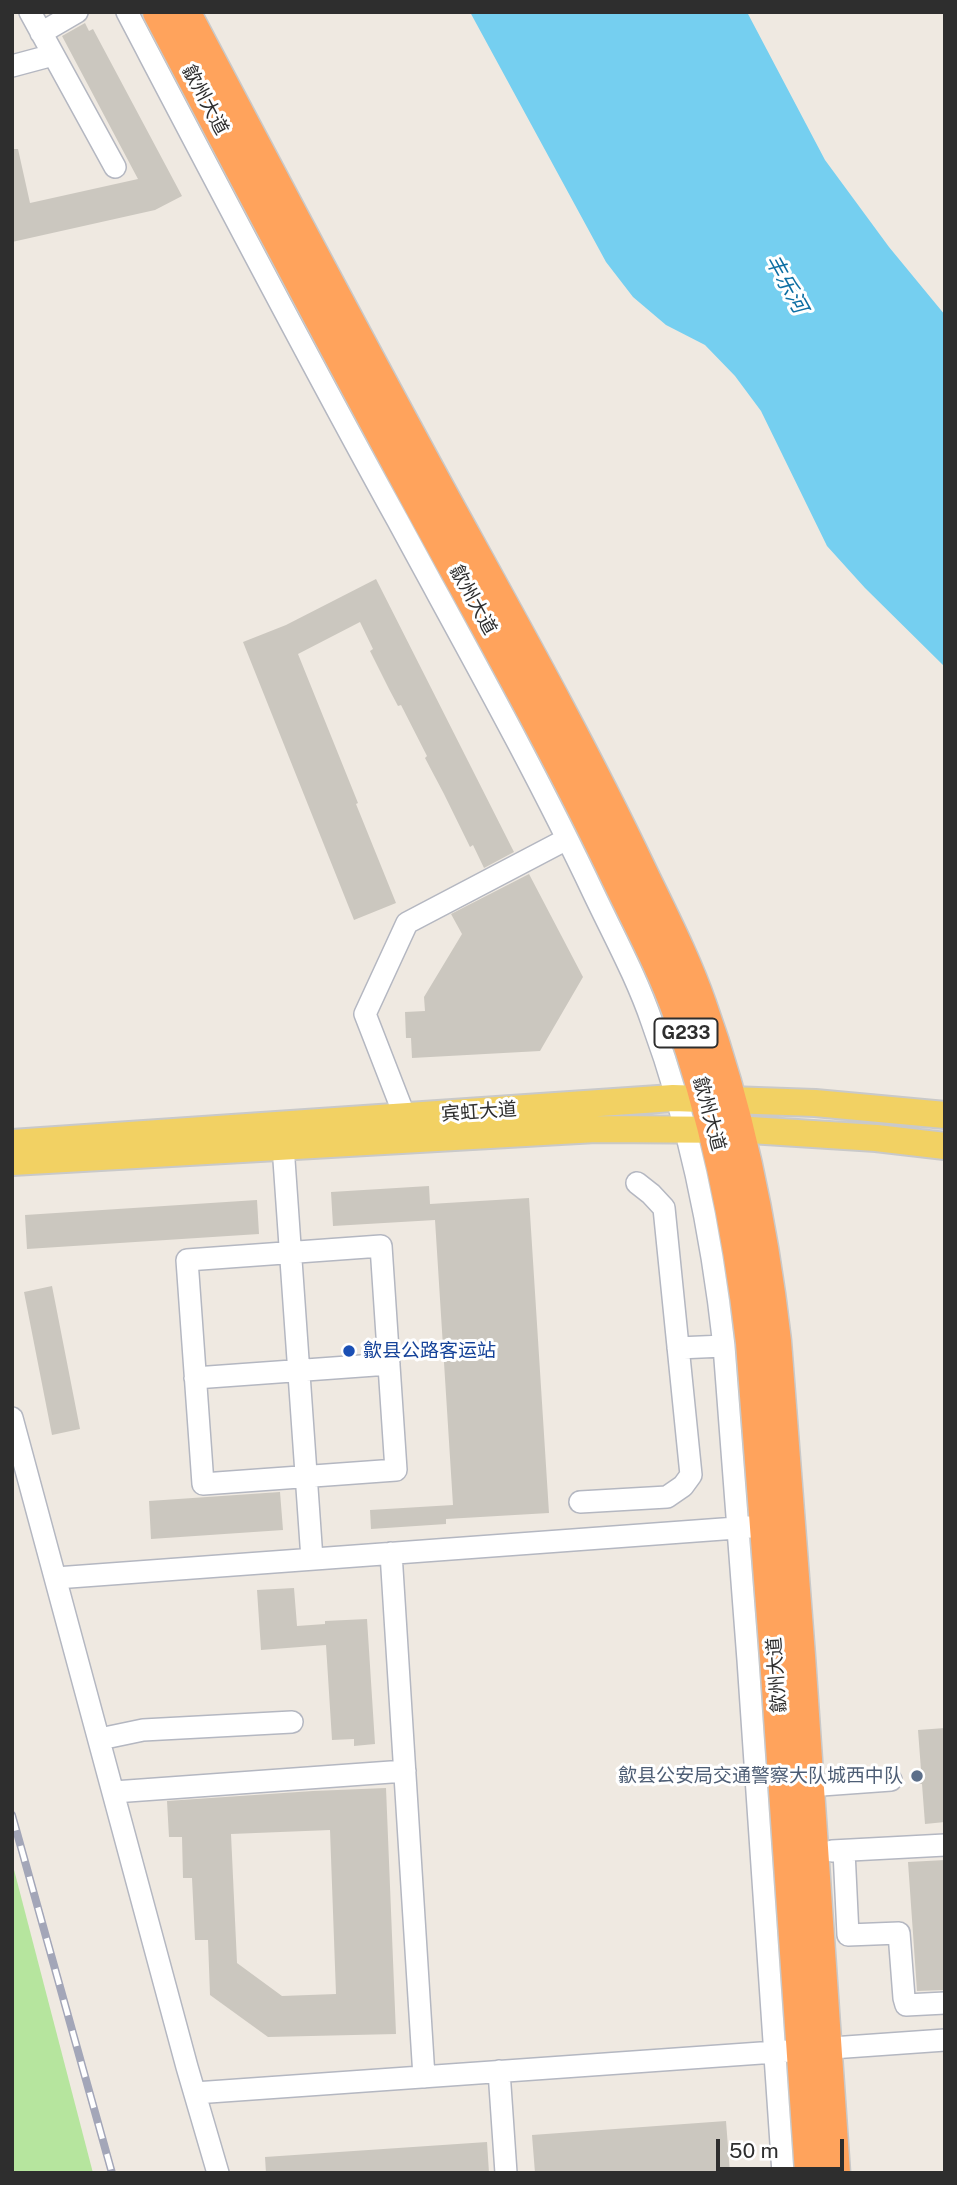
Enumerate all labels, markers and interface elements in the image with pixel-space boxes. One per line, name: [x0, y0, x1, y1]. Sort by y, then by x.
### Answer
street label: 歙州大道: [177, 61, 233, 139]
water label: 丰乐河: [760, 250, 812, 318]
street label: 歙州大道: [445, 561, 501, 639]
road number: G233: [654, 1018, 718, 1048]
street label: 歙州大道: [688, 1074, 730, 1154]
street label: 宾虹大道: [440, 1098, 518, 1126]
place label: 歙县公路客运站: [363, 1340, 496, 1362]
marker: 歙县公路客运站: [341, 1343, 357, 1359]
street label: 歙州大道: [763, 1636, 791, 1714]
place label: 歙县公安局交通警察大队城西中队: [618, 1765, 903, 1787]
marker: 歙县公安局交通警察大队城西中队: [909, 1768, 925, 1784]
scale bar: [719, 2126, 847, 2170]
text: 50 m: [729, 2138, 779, 2163]

